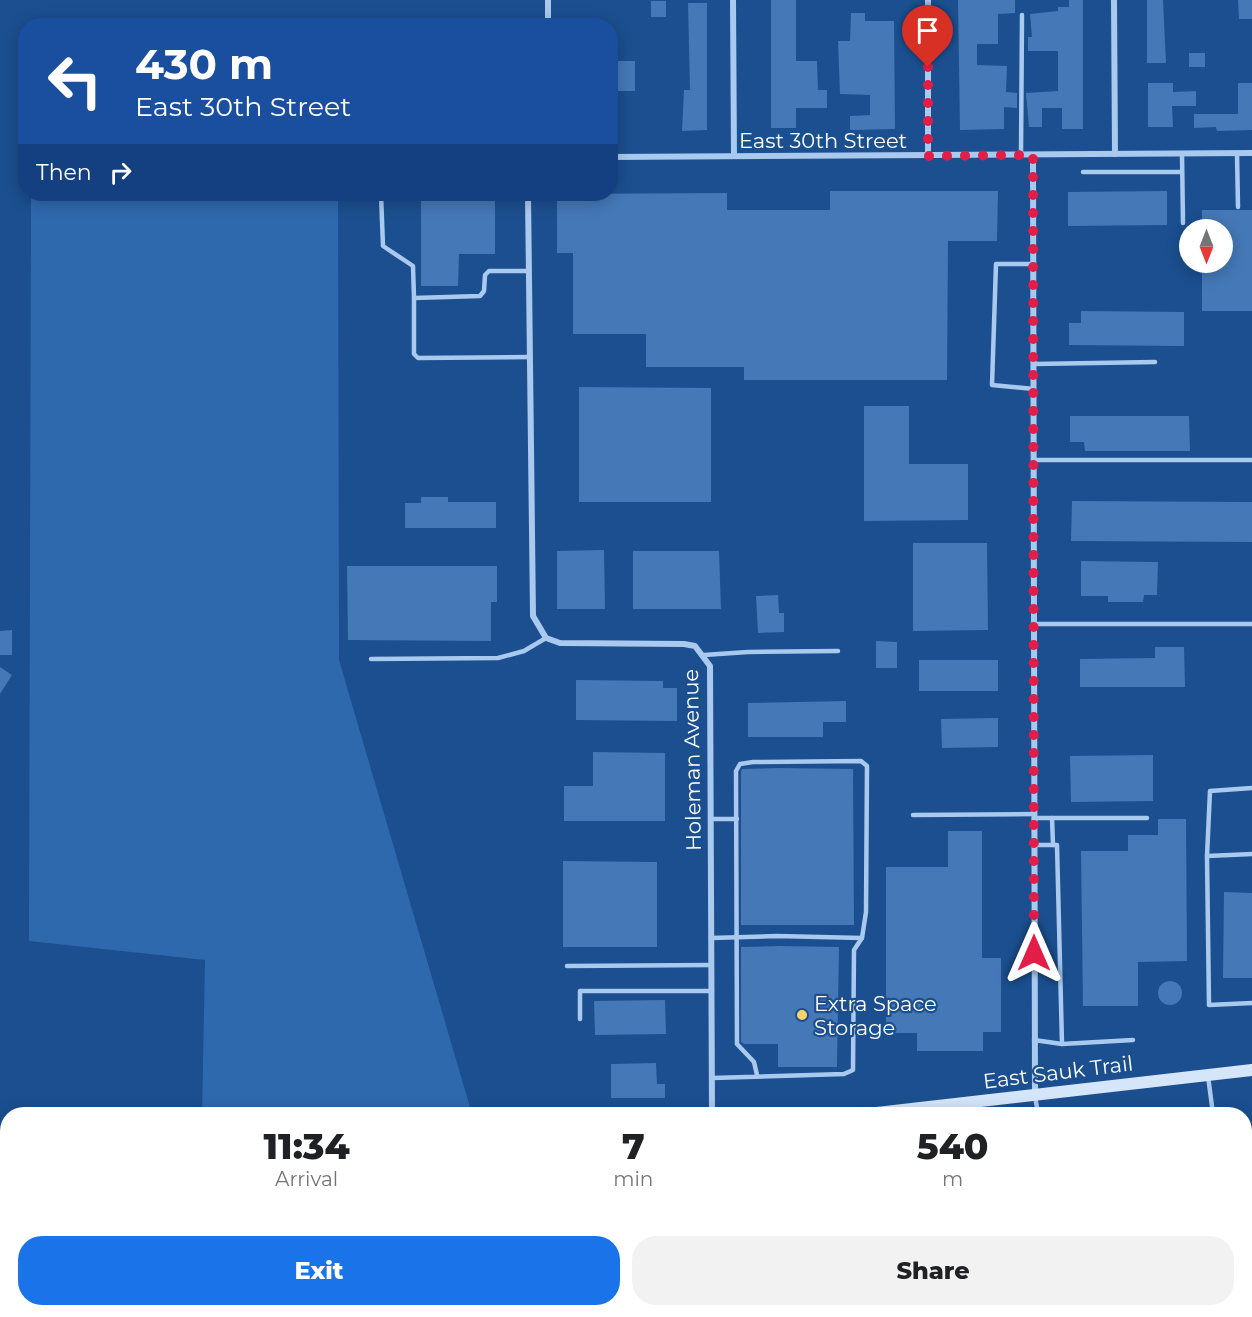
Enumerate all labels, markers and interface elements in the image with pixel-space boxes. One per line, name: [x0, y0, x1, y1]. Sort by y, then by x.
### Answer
pin: [902, 5, 953, 67]
icon: arrive: [911, 14, 944, 47]
text: 430 m: [135, 38, 273, 90]
icon: left: [36, 42, 114, 120]
text: East 30th Street: [135, 90, 351, 123]
street label: East 30th Street: [739, 128, 907, 153]
icon: right: [104, 156, 137, 189]
text: Then: [36, 159, 92, 186]
north arrow: [1179, 219, 1233, 273]
map controls: [1179, 219, 1233, 273]
street label: Holeman Avenue: [678, 669, 706, 851]
position arrow: [1002, 921, 1066, 985]
place label: Extra Space Storage: [814, 991, 937, 1040]
marker: Extra Space Storage: [795, 1008, 809, 1022]
street label: East Sauk Trail: [982, 1050, 1134, 1094]
text: 11:34: [263, 1124, 350, 1168]
text: 7: [622, 1124, 645, 1168]
text: 540: [917, 1124, 989, 1168]
text: Arrival: [275, 1167, 338, 1191]
text: min: [613, 1167, 653, 1191]
text: m: [942, 1167, 963, 1191]
button: Exit: [18, 1236, 620, 1305]
button: Share: [632, 1236, 1234, 1305]

